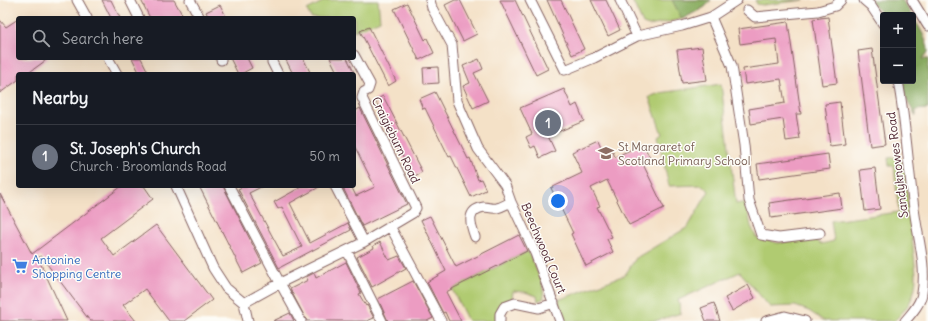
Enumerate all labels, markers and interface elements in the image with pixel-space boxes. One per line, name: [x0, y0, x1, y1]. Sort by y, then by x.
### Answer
map controls: [880, 12, 916, 84]
button: +: [880, 12, 916, 48]
search box: [16, 16, 356, 60]
icon: search: [30, 27, 52, 49]
text: Search here: [62, 29, 143, 48]
button: −: [880, 48, 916, 84]
text: Nearby: [32, 87, 88, 109]
street label: Craigieburn Road: [369, 94, 423, 186]
pin: 1: [535, 108, 561, 138]
street label: Sandyknowes Road: [883, 111, 911, 219]
text: St. Joseph's Church: [70, 139, 200, 158]
place label: St Margaret of Scotland Primary School: [618, 139, 750, 168]
school or university icon: St Margaret of Scotland Primary School: [597, 144, 615, 162]
text: 1: [42, 148, 48, 165]
text: 50 m: [309, 148, 340, 165]
text: Church · Broomlands Road: [70, 158, 227, 175]
your location: [548, 191, 568, 211]
street label: Beechwood Court: [518, 200, 570, 296]
place label: Antonine Shopping Centre: [32, 252, 121, 281]
supermarket icon: Antonine Shopping Centre: [11, 257, 29, 275]

